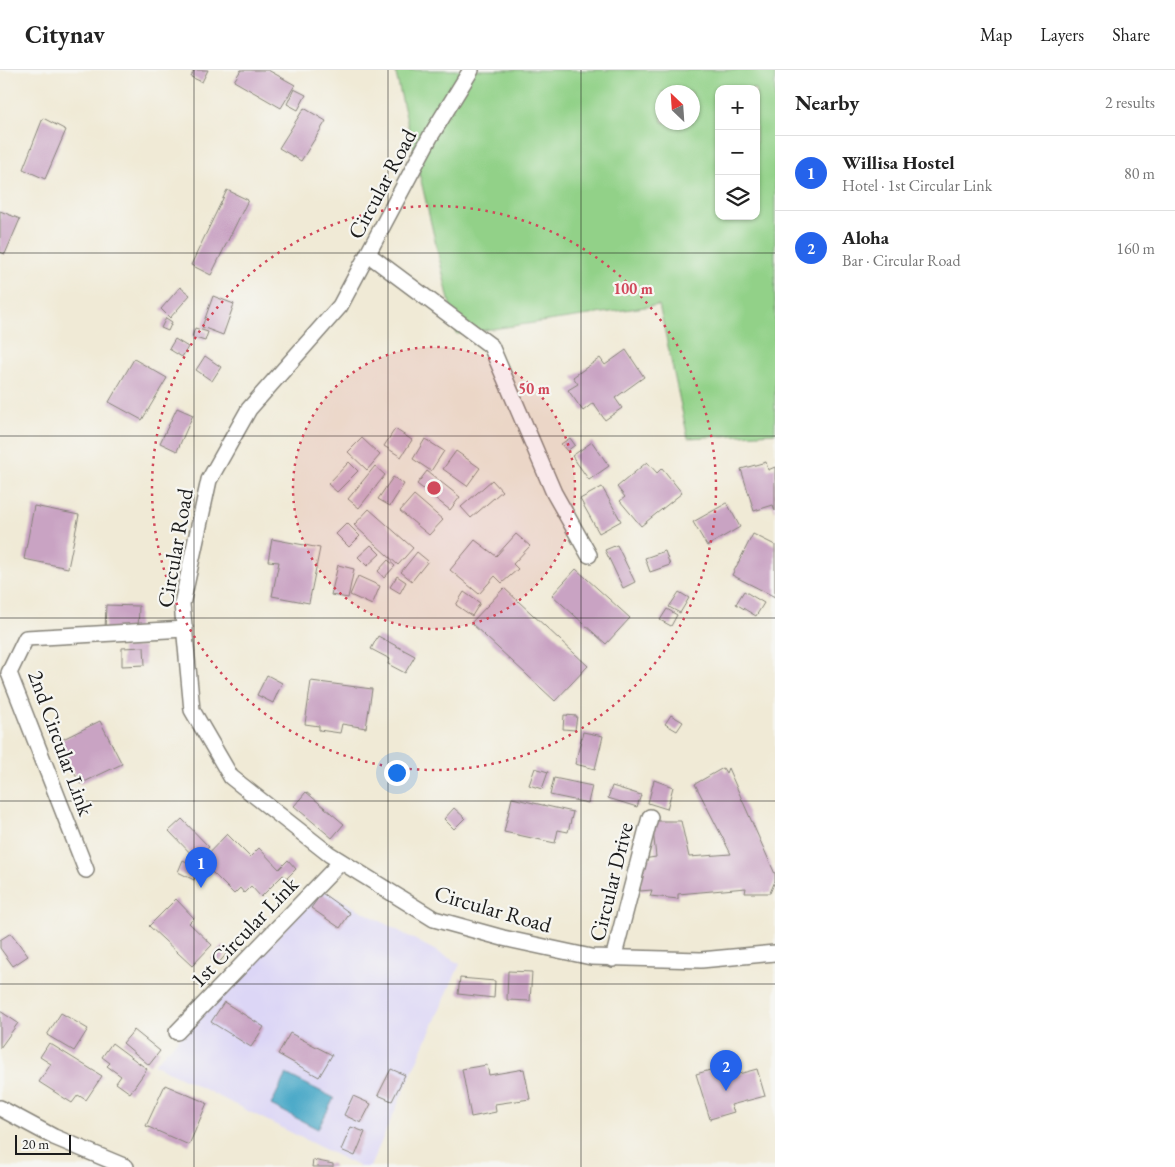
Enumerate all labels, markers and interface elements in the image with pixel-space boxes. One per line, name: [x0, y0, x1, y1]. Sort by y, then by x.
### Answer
text: Citynav: [25, 19, 105, 50]
text: Map: [980, 23, 1012, 46]
text: Layers: [1040, 23, 1084, 46]
text: Share: [1112, 23, 1150, 46]
north arrow: [655, 85, 700, 130]
map controls: [715, 85, 760, 220]
button: +: [715, 85, 760, 130]
text: Nearby: [795, 89, 859, 116]
text: 2 results: [1105, 92, 1155, 113]
street label: Circular Road: [341, 123, 424, 244]
button: −: [715, 130, 760, 175]
text: Willisa Hostel: [842, 150, 955, 175]
text: 1: [807, 163, 815, 184]
text: 80 m: [1124, 163, 1155, 184]
button: layers: [715, 175, 760, 220]
text: Hotel · 1st Circular Link: [842, 175, 992, 196]
text: Aloha: [842, 225, 889, 250]
text: 2: [807, 238, 815, 259]
text: 160 m: [1116, 238, 1155, 259]
text: Bar · Circular Road: [842, 250, 961, 271]
text: 100 m: [613, 279, 653, 298]
text: 50 m: [518, 379, 550, 398]
centre of rings: [425, 479, 443, 497]
street label: Circular Road: [150, 485, 200, 610]
street label: 2nd Circular Link: [21, 666, 101, 820]
your location: [384, 760, 410, 786]
street label: Circular Drive: [582, 819, 640, 945]
pin: 1: [185, 847, 217, 888]
street label: 1st Circular Link: [184, 870, 305, 994]
street label: Circular Road: [431, 878, 556, 940]
pin: 2: [710, 1050, 742, 1091]
scale bar: [15, 1132, 71, 1155]
text: 20 m: [22, 1135, 49, 1153]

